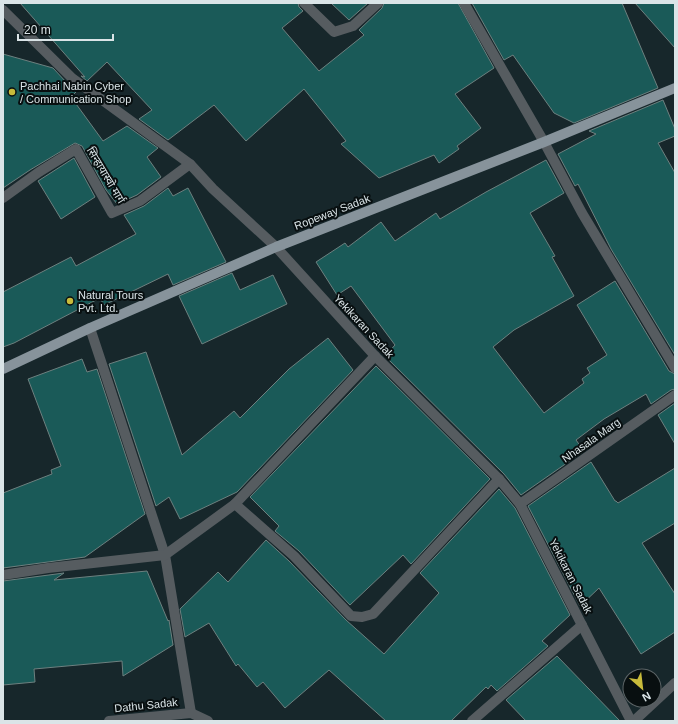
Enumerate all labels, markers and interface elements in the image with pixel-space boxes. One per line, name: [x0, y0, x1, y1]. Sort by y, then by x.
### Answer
scale bar: [18, 16, 113, 42]
text: 20 m: [24, 23, 51, 37]
place label: Pachhai Nabin Cyber / Communication Shop: [20, 80, 131, 105]
marker: Pachhai Nabin Cyber / Communication Shop: [7, 87, 17, 97]
street label: सिन्हायास्वो मार्ग: [85, 145, 128, 206]
street label: Ropeway Sadak: [292, 192, 372, 232]
place label: Natural Tours Pvt. Ltd.: [78, 289, 144, 314]
street label: Yekikaran Sadak: [332, 292, 397, 360]
marker: Natural Tours Pvt. Ltd.: [65, 296, 75, 306]
street label: Nhasala Marg: [560, 415, 622, 465]
street label: Yekikaran Sadak: [547, 537, 595, 616]
north arrow: [622, 668, 662, 708]
text: N: [640, 690, 653, 704]
street label: Dathu Sadak: [114, 696, 179, 714]

